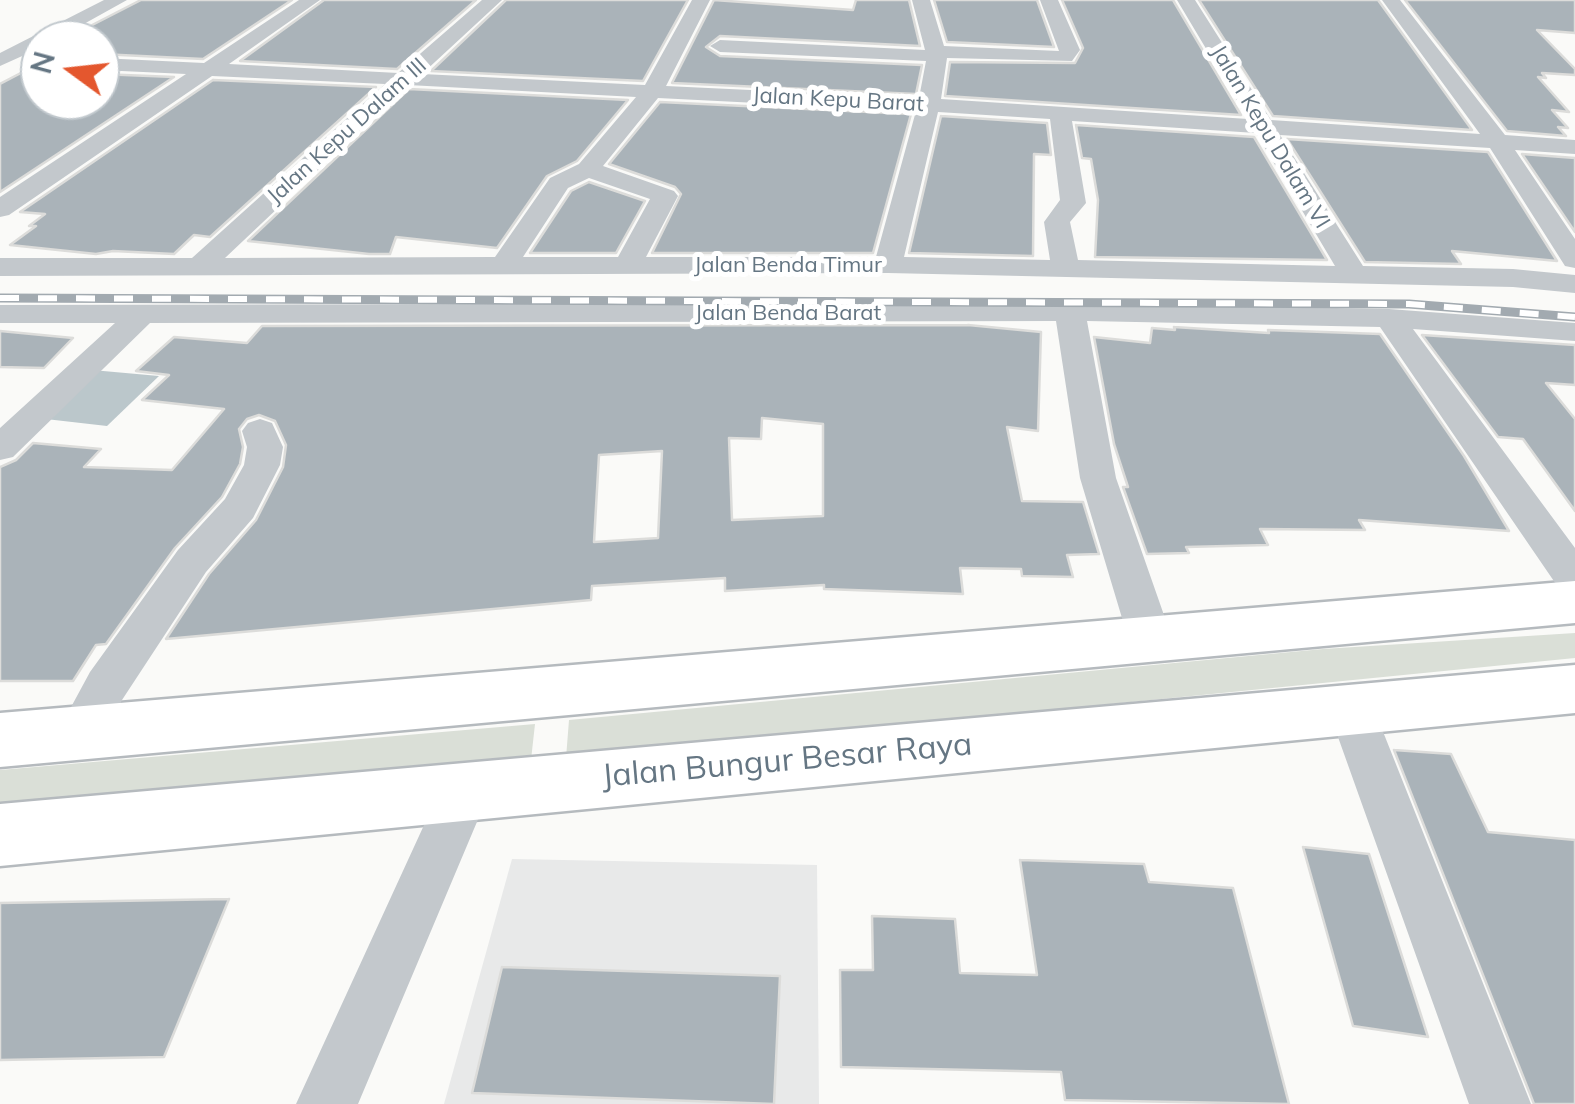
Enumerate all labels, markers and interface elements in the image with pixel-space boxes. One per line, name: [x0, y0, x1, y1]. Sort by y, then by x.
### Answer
north arrow: [20, 20, 120, 120]
street label: Jalan Kepu Dalam VI: [1205, 41, 1335, 233]
text: N: [23, 48, 62, 77]
street label: Jalan Kepu Dalam III: [262, 53, 432, 209]
street label: Jalan Kepu Barat: [752, 82, 924, 118]
street label: Jalan Benda Timur: [694, 252, 882, 278]
street label: Jalan Benda Barat: [695, 300, 881, 326]
street label: Jalan Bungur Besar Raya: [600, 726, 974, 796]

